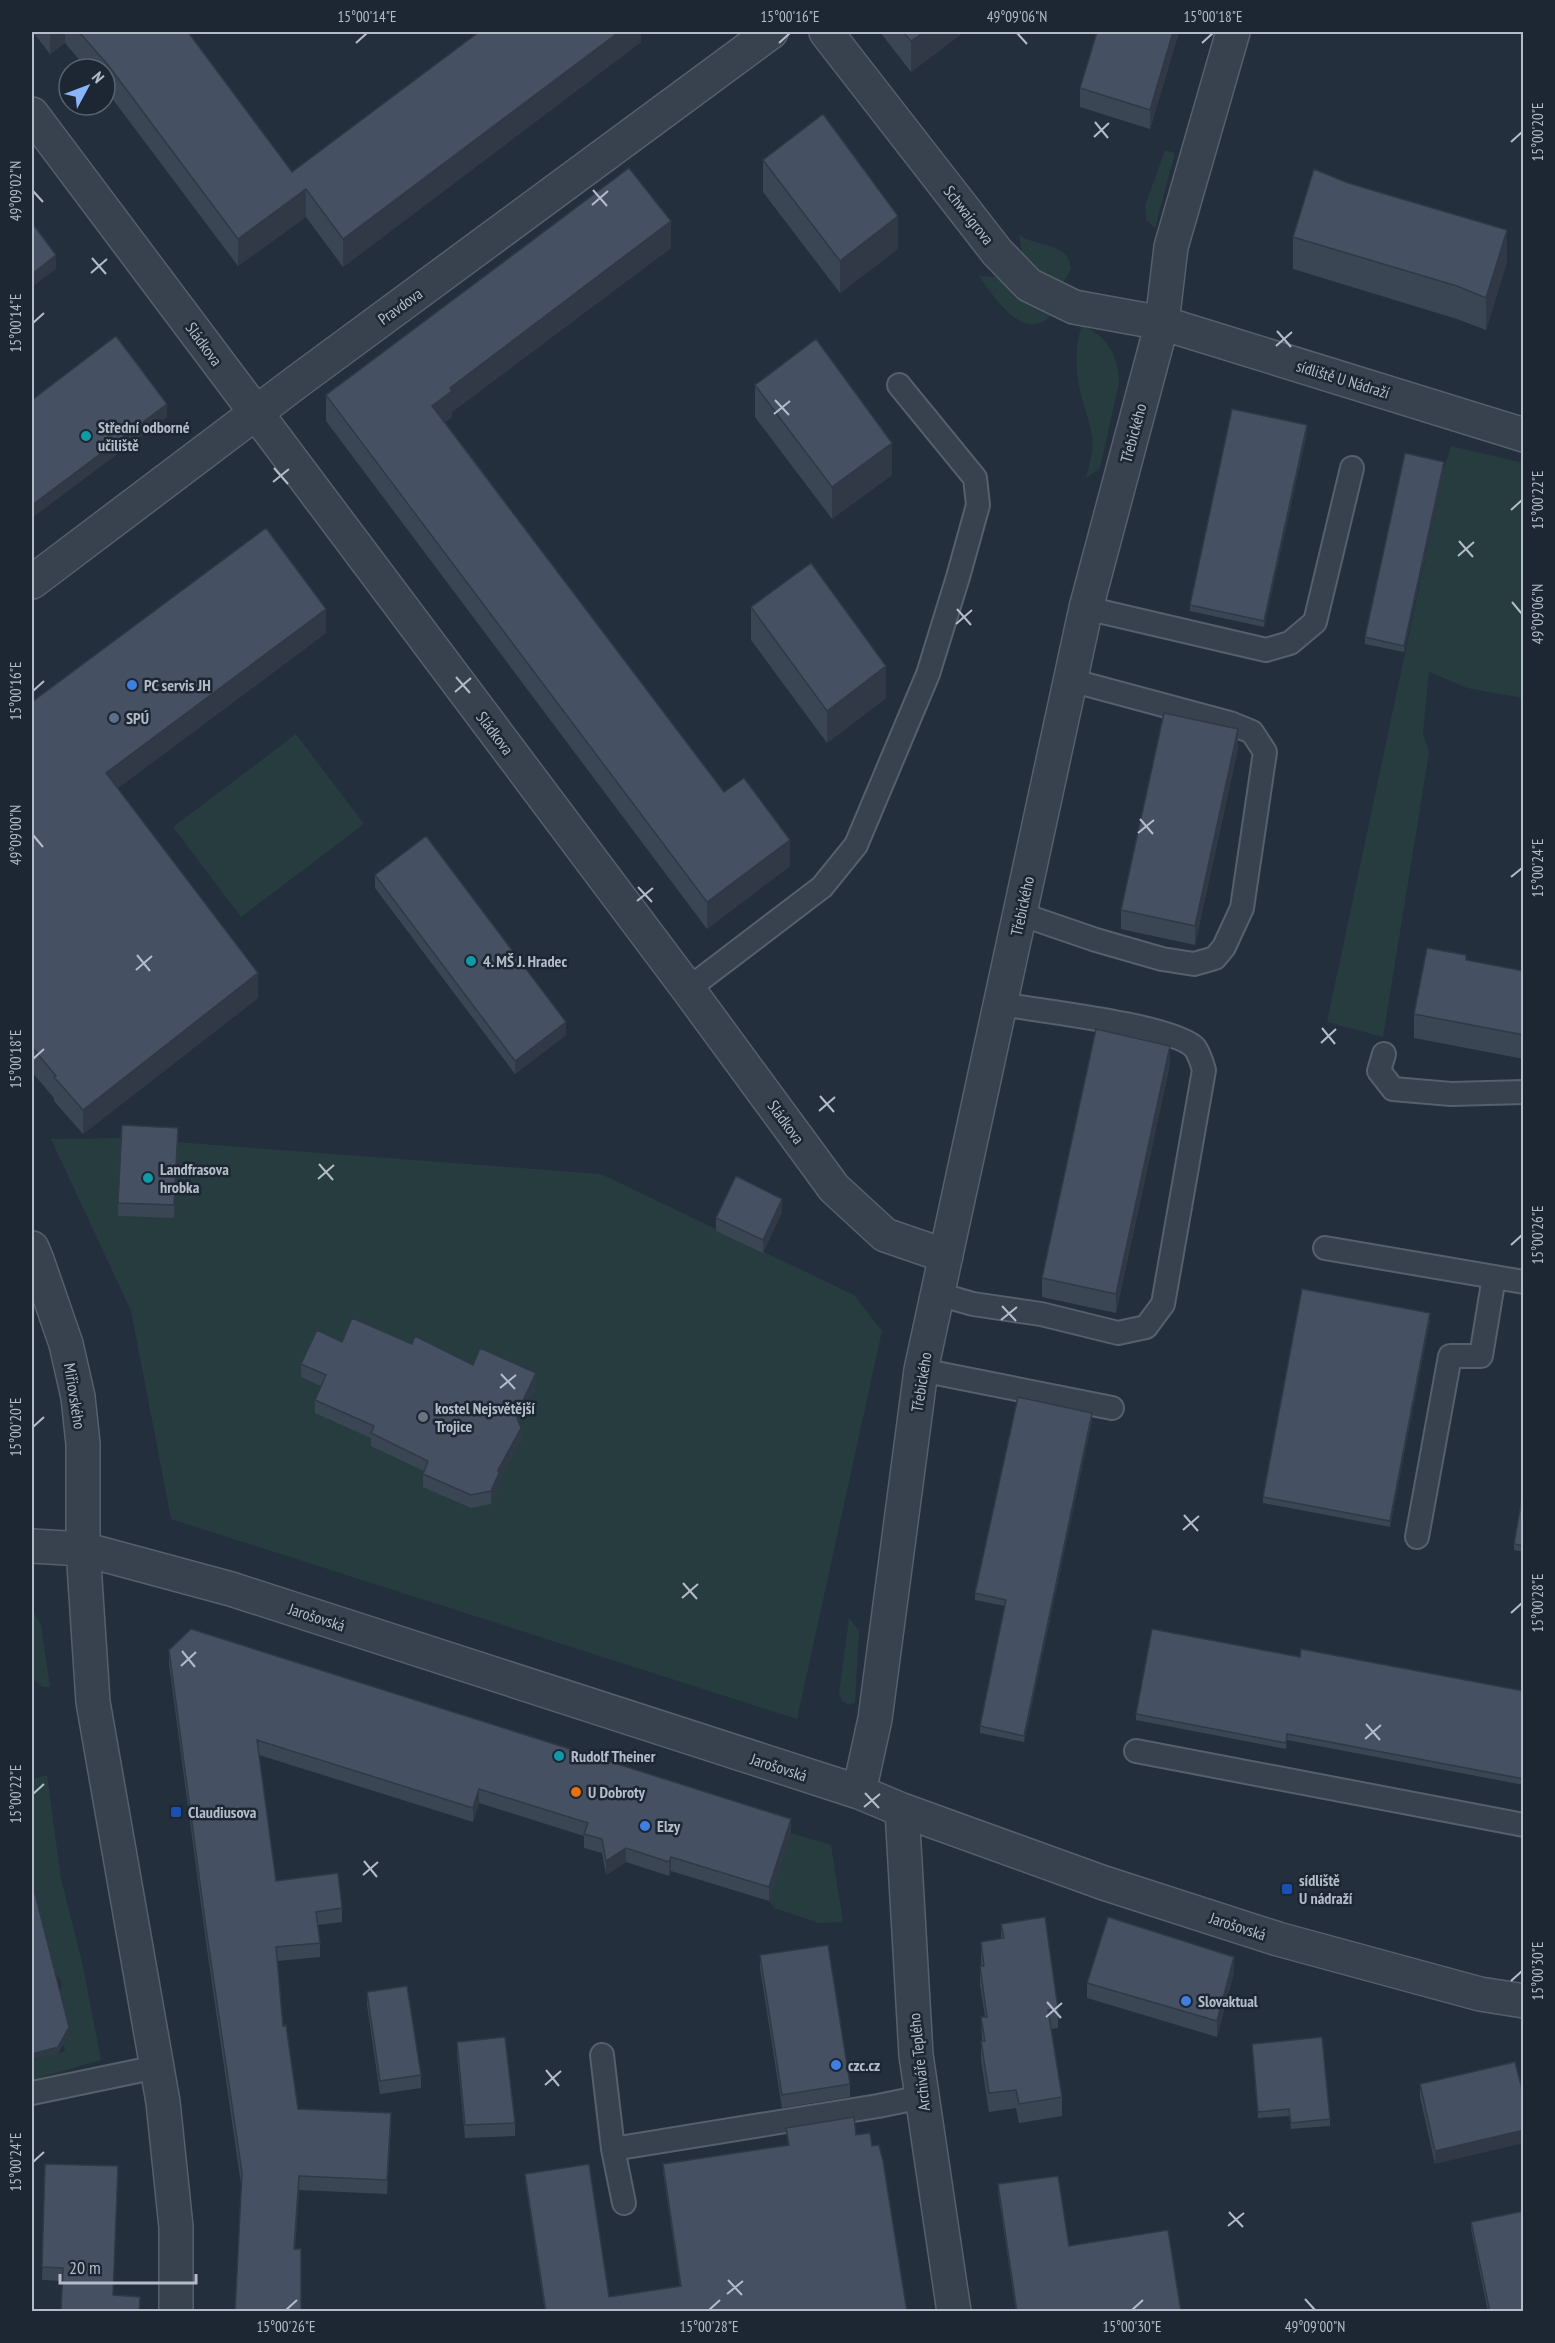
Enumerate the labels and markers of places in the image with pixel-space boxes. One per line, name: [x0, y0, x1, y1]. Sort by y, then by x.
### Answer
place label: Střední odborné učiliště: [98, 417, 190, 455]
marker: Střední odborné učiliště: [79, 429, 93, 443]
place label: PC servis JH: [144, 675, 211, 695]
marker: PC servis JH: [125, 678, 139, 692]
place label: SPÚ: [126, 708, 149, 728]
marker: SPÚ: [107, 711, 121, 725]
place label: 4. MŠ J. Hradec: [483, 951, 567, 971]
marker: 4. MŠ J. Hradec: [464, 954, 478, 968]
place label: Landfrasova hrobka: [160, 1159, 229, 1197]
marker: Landfrasova hrobka: [141, 1171, 155, 1185]
place label: kostel Nejsvětější Trojice: [435, 1398, 535, 1436]
marker: kostel Nejsvětější Trojice: [416, 1410, 430, 1424]
place label: Rudolf Theiner: [571, 1746, 656, 1766]
marker: Rudolf Theiner: [552, 1749, 566, 1763]
place label: U Dobroty: [588, 1782, 645, 1802]
marker: U Dobroty: [569, 1785, 583, 1799]
place label: Claudiusova: [188, 1802, 257, 1822]
marker: Claudiusova: [169, 1805, 183, 1819]
place label: Elzy: [657, 1816, 681, 1836]
marker: Elzy: [638, 1819, 652, 1833]
place label: sídliště U nádraží: [1299, 1870, 1353, 1908]
marker: sídliště U nádraží: [1280, 1882, 1294, 1896]
place label: Slovaktual: [1198, 1991, 1258, 2011]
marker: Slovaktual: [1179, 1994, 1193, 2008]
place label: czc.cz: [848, 2055, 880, 2075]
marker: czc.cz: [829, 2058, 843, 2072]

